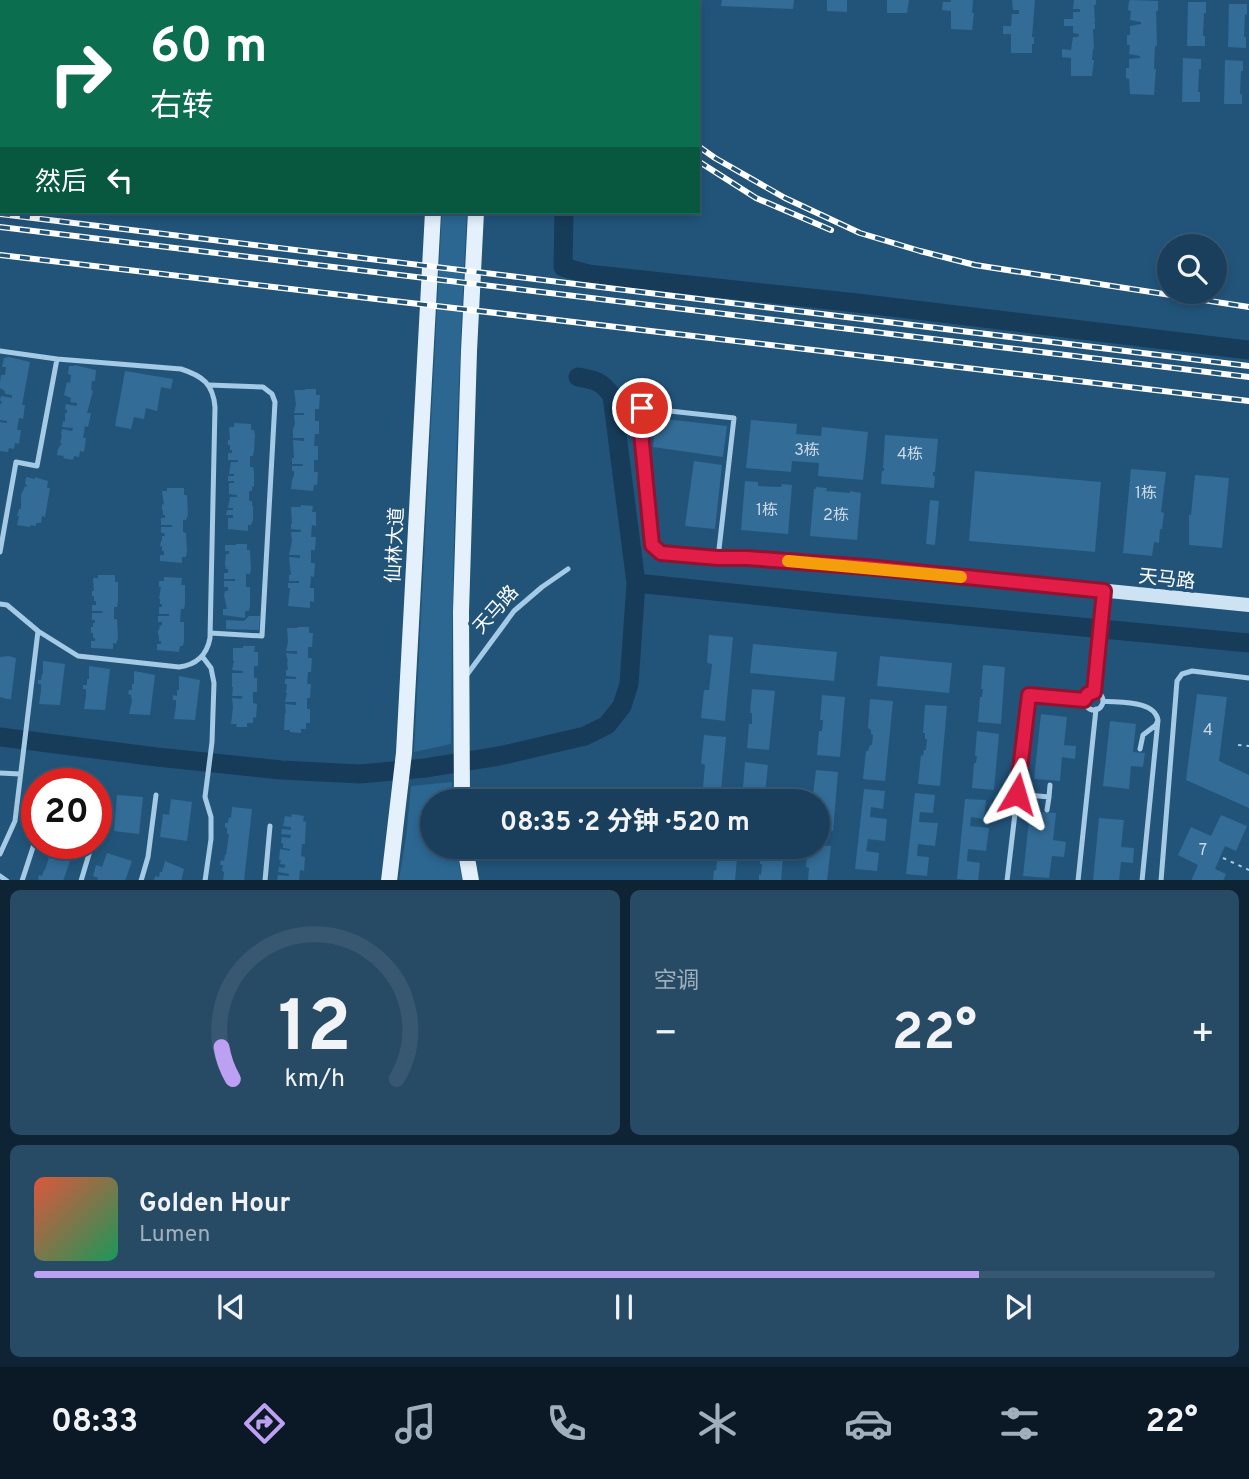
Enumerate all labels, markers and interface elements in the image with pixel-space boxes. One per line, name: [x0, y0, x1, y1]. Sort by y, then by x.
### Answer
text: 60 m: [150, 18, 268, 80]
icon: right: [35, 28, 126, 119]
text: 右转: [150, 88, 214, 128]
icon: left: [101, 161, 139, 199]
text: 然后: [35, 167, 87, 200]
map controls: [1157, 234, 1227, 304]
button: search: [1157, 234, 1227, 304]
pin: [612, 378, 672, 438]
icon: arrive: [623, 389, 661, 427]
house number: 3栋: [794, 441, 820, 461]
house number: 4栋: [897, 445, 923, 465]
house number: 1栋: [1135, 484, 1157, 504]
house number: 1栋: [756, 501, 778, 521]
house number: 2栋: [823, 506, 849, 526]
street label: 仙林大道: [382, 507, 410, 584]
street label: 天马路: [1137, 565, 1196, 595]
street label: 天马路: [468, 581, 524, 640]
house number: 4: [1203, 721, 1213, 741]
position arrow: [980, 757, 1054, 831]
speed limit sign: 20: [21, 768, 112, 859]
text: 08:35 · 2 分钟 · 520 m: [500, 807, 750, 840]
house number: 7: [1199, 841, 1207, 861]
text: 空调: [654, 968, 700, 997]
text: 12: [278, 985, 352, 1077]
text: 22°: [892, 1002, 977, 1068]
text: −: [654, 1011, 678, 1060]
text: +: [1190, 1011, 1215, 1060]
text: km/h: [284, 1063, 345, 1095]
text: Golden Hour: [139, 1188, 290, 1221]
text: Lumen: [139, 1221, 210, 1250]
icon: previous: [212, 1288, 250, 1326]
icon: pause: [605, 1288, 643, 1326]
icon: next: [999, 1288, 1037, 1326]
icon: directions: [240, 1399, 289, 1448]
icon: music: [391, 1399, 440, 1448]
icon: phone: [542, 1399, 591, 1448]
icon: climate: [693, 1399, 742, 1448]
icon: car: [844, 1399, 893, 1448]
icon: filters: [995, 1399, 1044, 1448]
text: 08:33: [51, 1403, 138, 1443]
text: 22°: [1145, 1403, 1198, 1443]

